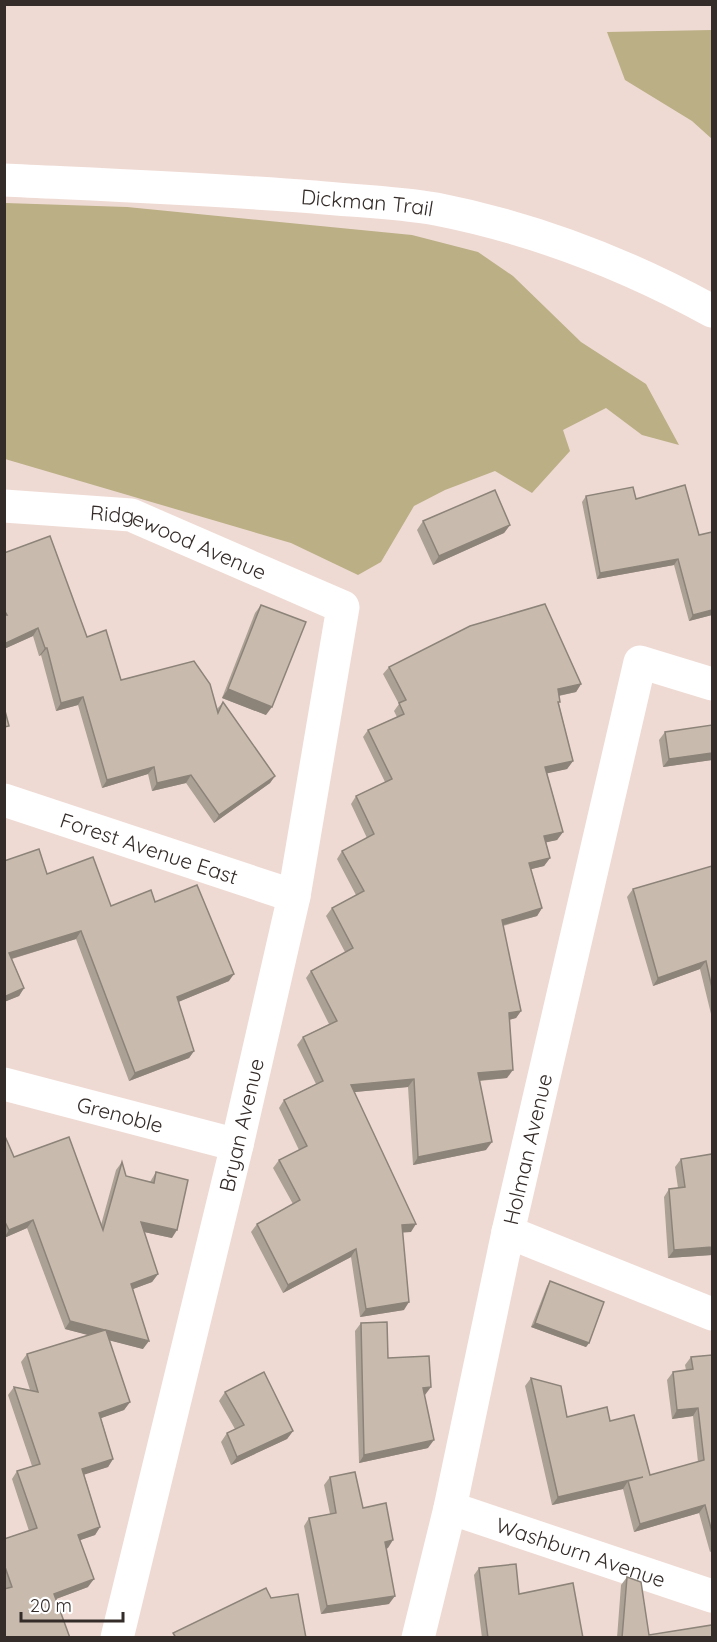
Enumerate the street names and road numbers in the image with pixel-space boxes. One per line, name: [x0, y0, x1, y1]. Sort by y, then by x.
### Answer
street label: Dickman Trail: [300, 183, 435, 221]
street label: Ridgewood Avenue: [89, 499, 270, 585]
street label: Forest Avenue East: [57, 807, 241, 890]
street label: Bryan Avenue: [213, 1056, 269, 1194]
street label: Holman Avenue: [497, 1071, 557, 1227]
street label: Grenoble: [74, 1091, 166, 1138]
street label: Washburn Avenue: [493, 1511, 669, 1592]

